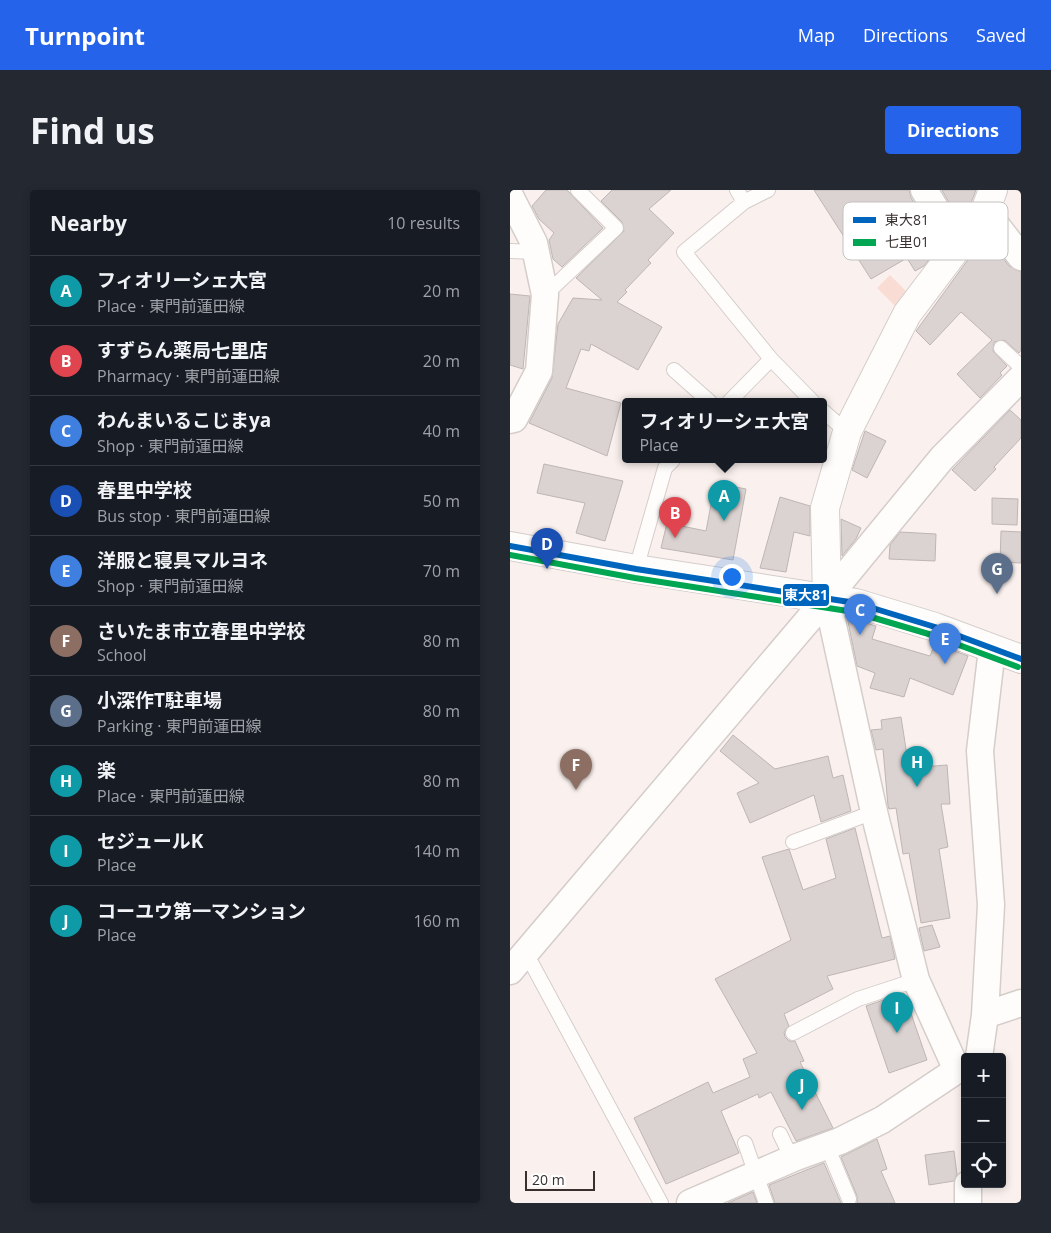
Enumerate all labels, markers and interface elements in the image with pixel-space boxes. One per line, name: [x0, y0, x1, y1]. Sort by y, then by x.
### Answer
text: Turnpoint: [25, 19, 145, 52]
text: Map: [798, 23, 835, 47]
text: Directions: [863, 23, 948, 47]
text: Saved: [976, 23, 1026, 47]
button: Directions: [885, 106, 1021, 154]
text: Find us: [30, 107, 155, 154]
legend: [843, 202, 1008, 260]
text: Nearby: [50, 209, 127, 237]
text: 東大81: [885, 210, 929, 229]
text: 10 results: [387, 212, 460, 234]
text: 七里01: [885, 232, 929, 251]
text: フィオリーシェ大宮: [97, 267, 267, 293]
text: A: [60, 280, 72, 302]
text: 20 m: [423, 280, 460, 302]
text: Place · 東門前蓮田線: [97, 295, 245, 317]
text: すずらん薬局七里店: [97, 337, 268, 363]
text: B: [61, 350, 71, 372]
text: 20 m: [423, 350, 460, 372]
text: Pharmacy · 東門前蓮田線: [97, 365, 280, 387]
popup: [622, 398, 827, 463]
text: わんまいるこじまya: [97, 407, 271, 433]
text: フィオリーシェ大宮: [639, 408, 810, 434]
text: C: [61, 420, 71, 442]
text: 40 m: [423, 420, 460, 442]
text: Place: [639, 434, 679, 456]
text: Shop · 東門前蓮田線: [97, 435, 244, 457]
text: 春里中学校: [97, 477, 192, 503]
pin: A: [708, 480, 740, 521]
text: D: [60, 490, 72, 512]
text: 50 m: [423, 490, 460, 512]
pin: B: [659, 497, 691, 538]
text: Bus stop · 東門前蓮田線: [97, 505, 270, 527]
pin: D: [531, 528, 563, 569]
text: 洋服と寝具マルヨネ: [97, 547, 268, 573]
pin: G: [981, 553, 1013, 594]
text: E: [62, 560, 70, 582]
text: 70 m: [423, 560, 460, 582]
your location: [719, 564, 745, 590]
text: Shop · 東門前蓮田線: [97, 575, 244, 597]
line badge: 東大81: [782, 583, 830, 607]
text: 東大81: [784, 585, 828, 604]
pin: C: [844, 594, 876, 635]
text: さいたま市立春里中学校: [97, 618, 305, 644]
pin: E: [929, 623, 961, 664]
text: F: [62, 630, 70, 652]
text: 80 m: [423, 630, 460, 652]
text: School: [97, 644, 147, 666]
text: 小深作T駐車場: [97, 687, 222, 713]
text: G: [60, 700, 72, 722]
text: 80 m: [423, 700, 460, 722]
text: Parking · 東門前蓮田線: [97, 715, 262, 737]
pin: H: [901, 746, 933, 787]
pin: F: [560, 749, 592, 790]
text: 楽: [97, 757, 116, 783]
text: H: [60, 770, 72, 792]
text: 80 m: [423, 770, 460, 792]
text: Place · 東門前蓮田線: [97, 785, 245, 807]
text: セジュールK: [97, 828, 203, 854]
text: I: [63, 840, 69, 862]
text: 140 m: [414, 840, 460, 862]
text: Place: [97, 854, 136, 876]
text: コーユウ第一マンション: [97, 898, 306, 924]
text: J: [63, 910, 69, 932]
text: 160 m: [414, 910, 460, 932]
text: Place: [97, 924, 136, 946]
pin: I: [881, 992, 913, 1033]
map controls: [961, 1053, 1006, 1188]
button: +: [961, 1053, 1006, 1098]
pin: J: [786, 1069, 818, 1110]
button: −: [961, 1098, 1006, 1143]
button: locate: [961, 1143, 1006, 1188]
scale bar: [525, 1168, 595, 1191]
text: 20 m: [532, 1170, 565, 1189]

